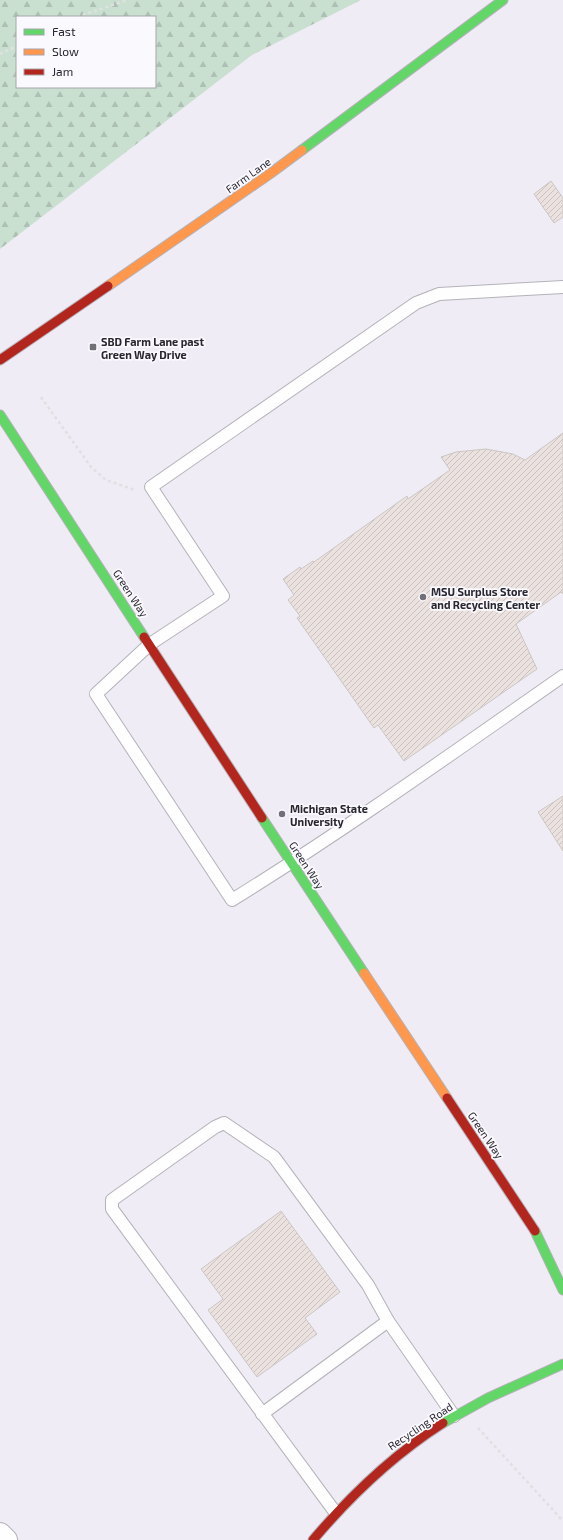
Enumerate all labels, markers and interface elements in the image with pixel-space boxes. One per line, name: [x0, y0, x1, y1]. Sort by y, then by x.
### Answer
legend: [16, 16, 156, 88]
text: Fast: [52, 24, 76, 38]
text: Slow: [52, 44, 79, 58]
text: Jam: [52, 64, 73, 78]
street label: Farm Lane: [223, 155, 273, 195]
place label: SBD Farm Lane past Green Way Drive: [101, 335, 204, 362]
marker: SBD Farm Lane past Green Way Drive: [88, 342, 98, 352]
street label: Green Way: [111, 567, 151, 619]
place label: MSU Surplus Store and Recycling Center: [431, 585, 540, 612]
marker: MSU Surplus Store and Recycling Center: [418, 592, 428, 602]
place label: Michigan State University: [290, 802, 368, 829]
marker: Michigan State University: [277, 809, 287, 819]
street label: Green Way: [287, 839, 327, 891]
street label: Green Way: [466, 1109, 507, 1161]
street label: Recycling Road: [385, 1400, 455, 1452]

